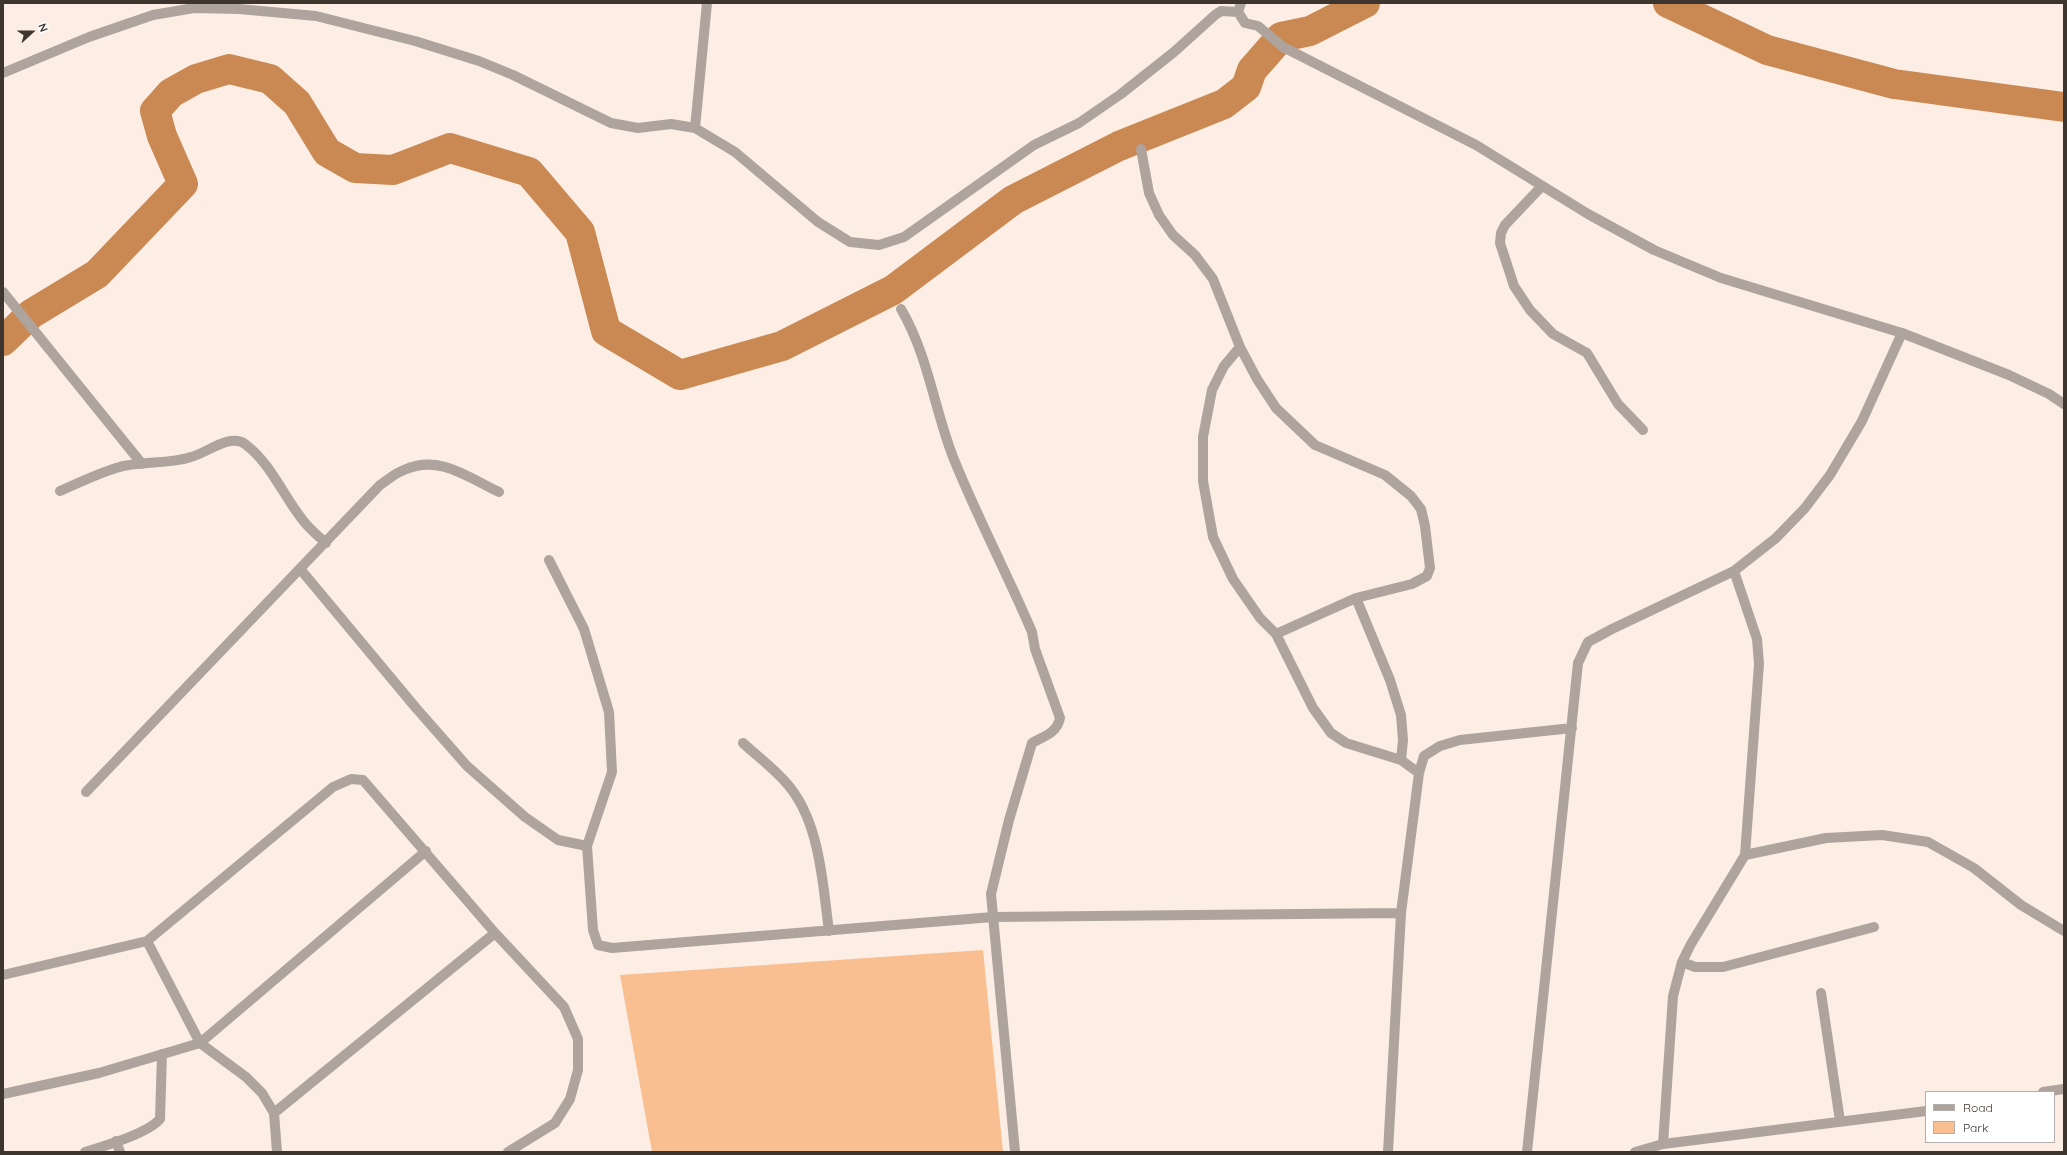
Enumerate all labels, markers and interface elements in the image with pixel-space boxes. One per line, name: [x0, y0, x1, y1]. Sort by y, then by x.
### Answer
north arrow: [12, 12, 52, 52]
text: N: [35, 21, 51, 34]
legend: [1925, 1091, 2055, 1143]
text: Road: [1963, 1100, 1993, 1115]
text: Park: [1963, 1120, 1988, 1135]

